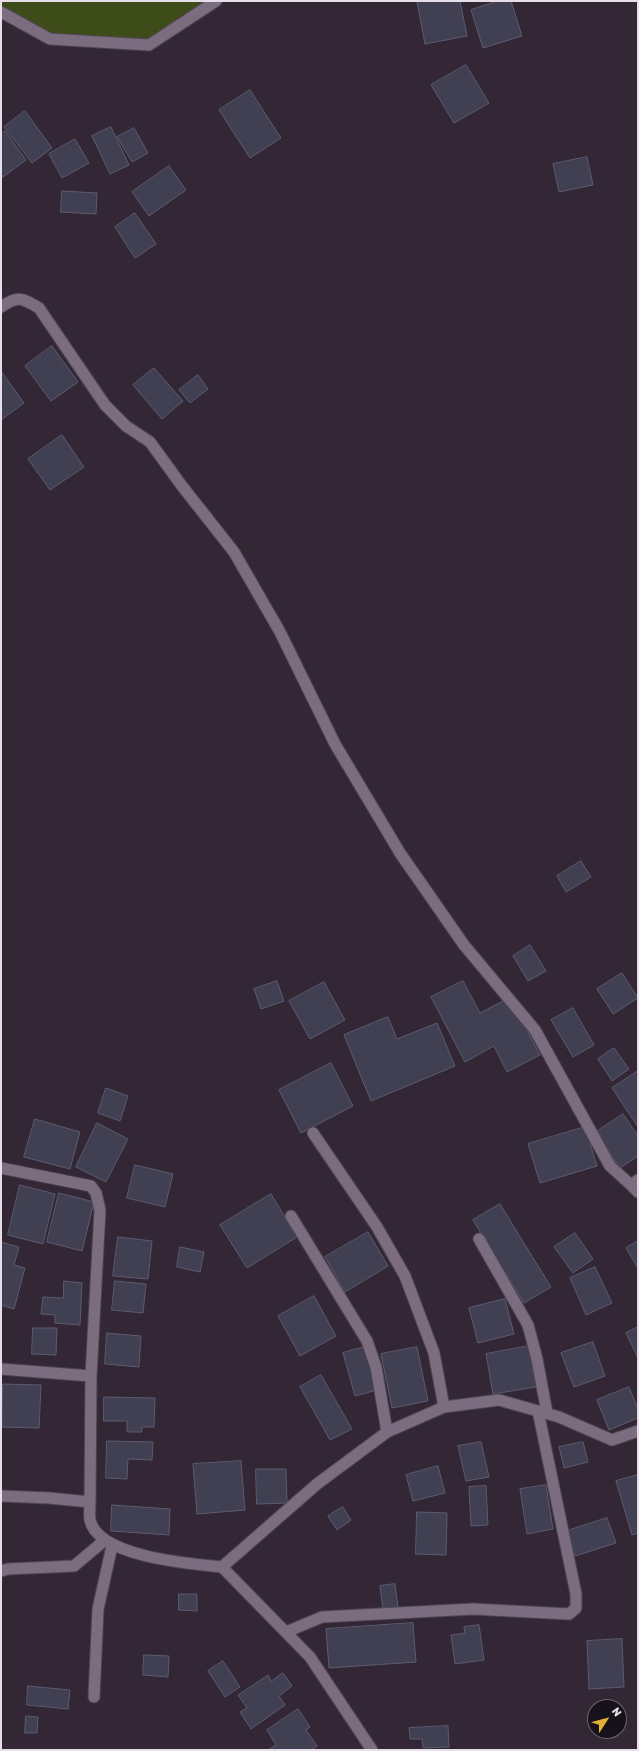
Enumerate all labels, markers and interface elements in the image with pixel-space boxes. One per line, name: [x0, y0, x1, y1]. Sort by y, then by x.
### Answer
north arrow: [587, 1699, 627, 1739]
text: N: [609, 1705, 624, 1719]

